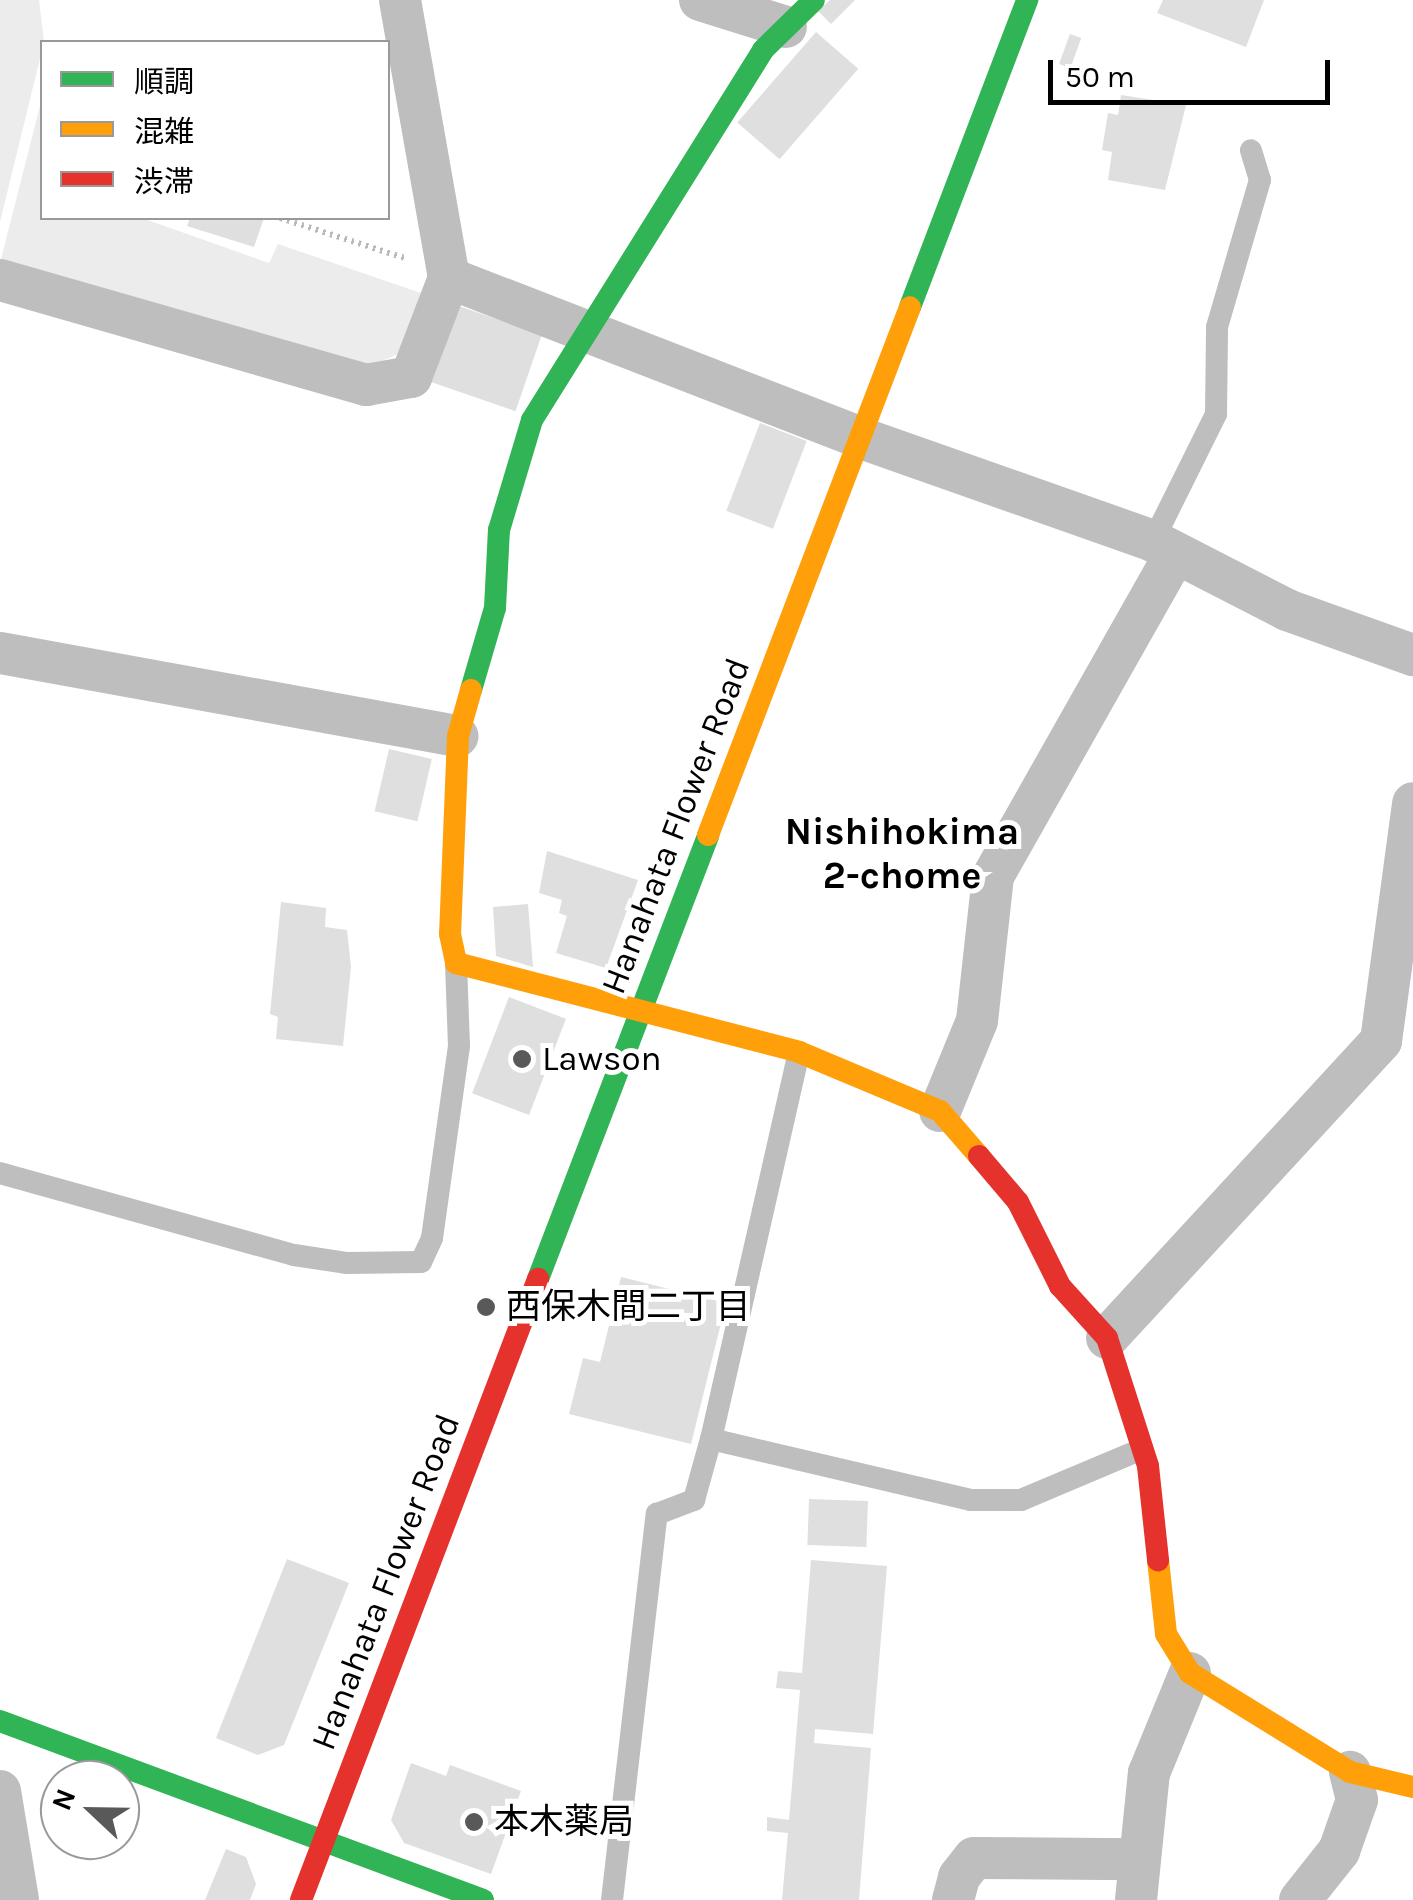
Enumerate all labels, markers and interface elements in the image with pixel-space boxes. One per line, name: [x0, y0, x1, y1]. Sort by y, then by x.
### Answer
legend: [40, 40, 390, 220]
scale bar: [1053, 40, 1336, 102]
text: 50 m: [1065, 59, 1135, 95]
text: 順調: [134, 64, 194, 100]
text: 混雑: [134, 114, 194, 150]
text: 渋滞: [134, 164, 194, 200]
street label: Hanahata Flower Road: [593, 652, 759, 1000]
district label: Nishihokima 2-chome: [785, 809, 1019, 898]
place label: Lawson: [542, 1038, 662, 1080]
marker: Lawson: [511, 1048, 533, 1070]
place label: 西保木間二丁目: [506, 1286, 751, 1328]
marker: 西保木間二丁目: [475, 1296, 497, 1318]
street label: Hanahata Flower Road: [303, 1408, 469, 1756]
north arrow: [40, 1760, 140, 1860]
text: N: [45, 1784, 83, 1815]
place label: 本木薬局: [494, 1801, 634, 1843]
marker: 本木薬局: [463, 1811, 485, 1833]

